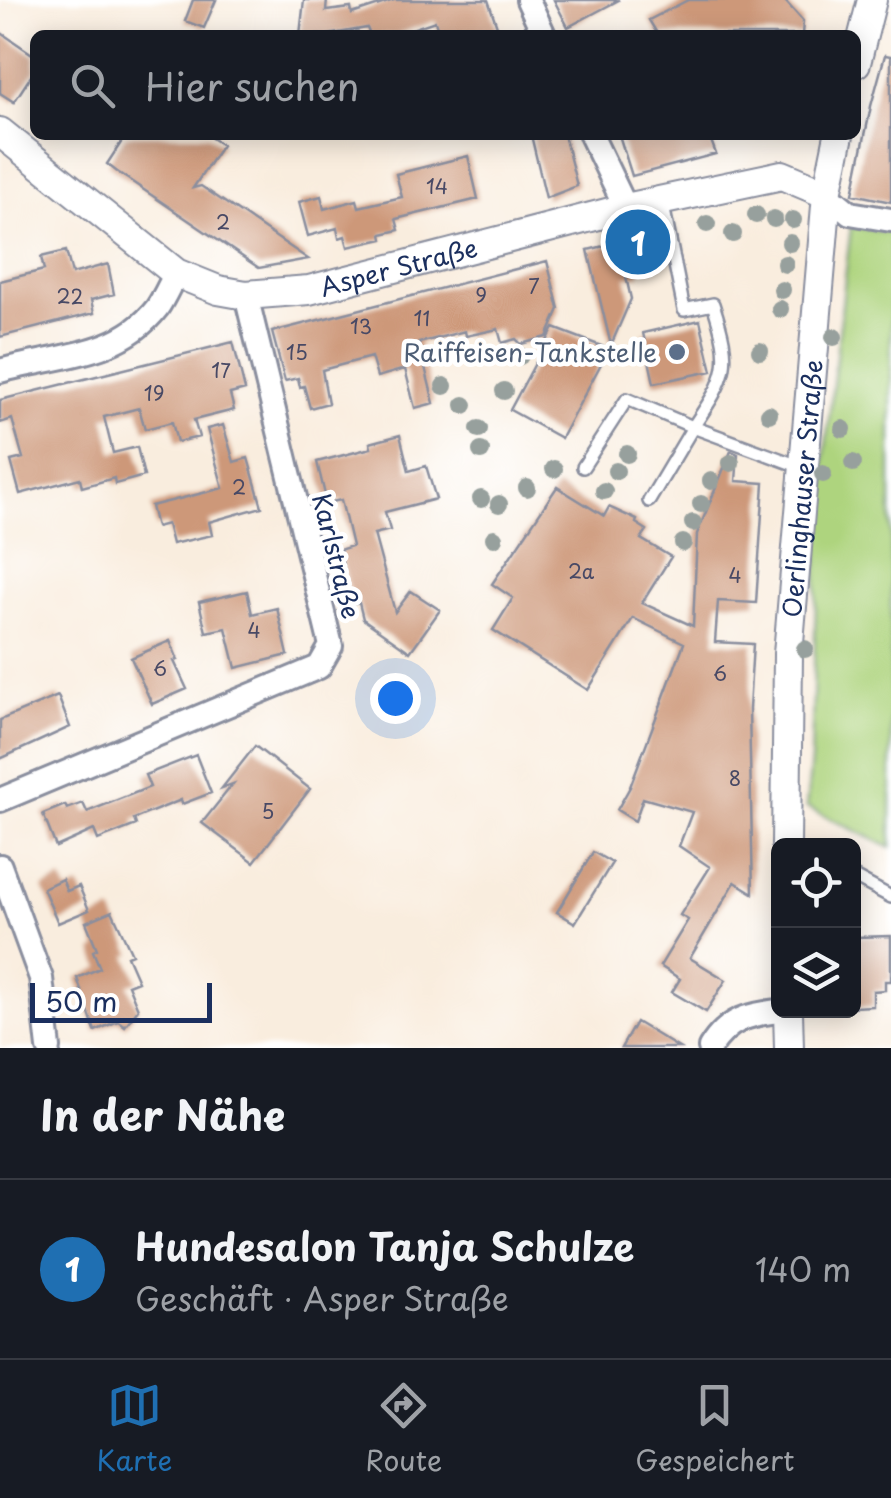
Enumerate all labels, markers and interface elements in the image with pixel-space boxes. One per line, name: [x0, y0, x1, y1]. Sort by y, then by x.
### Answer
search box: [30, 30, 861, 140]
text: Hier suchen: [145, 57, 359, 114]
icon: search: [65, 58, 120, 113]
house number: 14: [426, 171, 448, 201]
pin: 1: [606, 204, 670, 280]
house number: 2: [216, 207, 230, 237]
street label: Asper Straße: [316, 228, 481, 305]
house number: 7: [528, 271, 540, 301]
house number: 9: [475, 280, 487, 310]
house number: 22: [57, 281, 83, 311]
house number: 11: [414, 303, 430, 333]
house number: 13: [350, 311, 372, 341]
place label: Raiffeisen-Tankstelle: [403, 333, 657, 371]
house number: 15: [286, 337, 308, 367]
marker: Raiffeisen-Tankstelle: [666, 341, 688, 363]
house number: 17: [211, 355, 231, 385]
street label: Oerlinghauser Straße: [772, 358, 832, 619]
house number: 19: [144, 378, 164, 408]
house number: 2: [232, 472, 246, 502]
street label: Karlstraße: [303, 489, 371, 623]
house number: 2a: [568, 556, 595, 586]
house number: 4: [728, 560, 742, 590]
house number: 4: [247, 615, 261, 645]
house number: 6: [153, 653, 167, 683]
house number: 6: [713, 658, 727, 688]
your location: [370, 673, 421, 724]
house number: 8: [729, 763, 741, 793]
house number: 5: [262, 796, 274, 826]
map controls: [771, 838, 861, 1018]
button: locate: [771, 838, 861, 928]
button: layers: [771, 928, 861, 1018]
scale bar: [30, 978, 212, 1023]
text: 50 m: [45, 979, 118, 1022]
text: In der Nähe: [40, 1082, 285, 1145]
text: Hundesalon Tanja Schulze: [135, 1217, 634, 1274]
text: 1: [65, 1245, 80, 1293]
text: 140 m: [755, 1245, 851, 1293]
text: Geschäft · Asper Straße: [135, 1274, 509, 1322]
tab: Karte: [97, 1378, 172, 1481]
tab: Route: [365, 1378, 442, 1481]
tab: Gespeichert: [635, 1378, 794, 1481]

